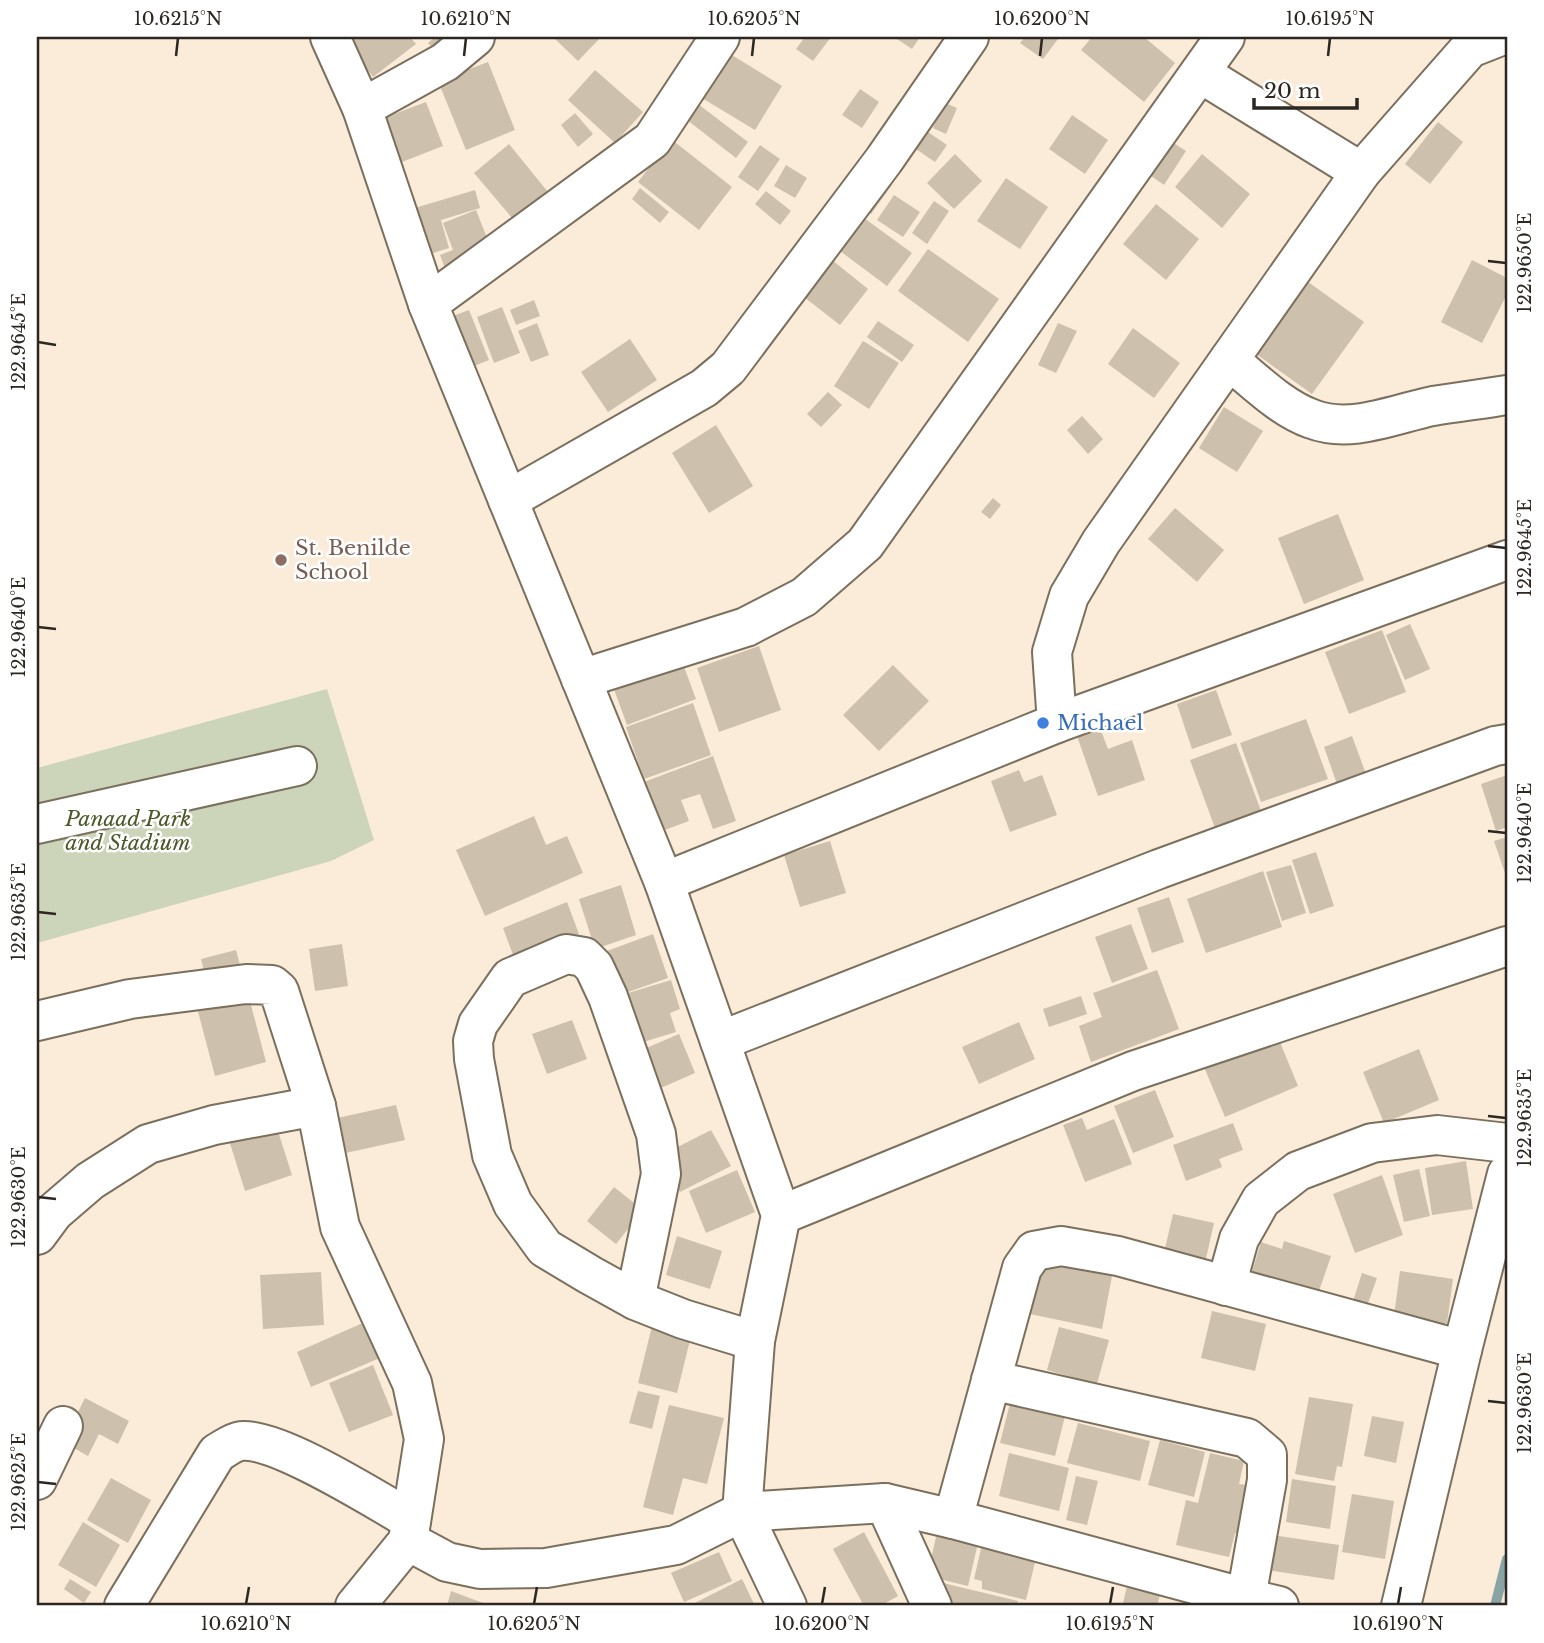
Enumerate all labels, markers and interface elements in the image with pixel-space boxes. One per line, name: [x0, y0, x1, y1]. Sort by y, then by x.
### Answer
text: 10.6215°N: [134, 8, 222, 30]
text: 10.6210°N: [420, 8, 512, 30]
text: 10.6205°N: [707, 8, 801, 30]
text: 10.6200°N: [994, 8, 1090, 30]
text: 10.6195°N: [1286, 8, 1374, 30]
scale bar: [1254, 66, 1357, 110]
text: 20 m: [1264, 78, 1321, 104]
text: 122.9650°E: [1514, 213, 1536, 313]
text: 122.9645°E: [8, 293, 30, 391]
text: 122.9645°E: [1514, 499, 1536, 597]
place label: St. Benilde School: [295, 535, 411, 585]
marker: St. Benilde School: [273, 552, 289, 568]
text: 122.9640°E: [8, 577, 30, 677]
place label: Michael: [1057, 710, 1143, 736]
marker: Michael: [1035, 715, 1051, 731]
text: 122.9640°E: [1514, 783, 1536, 883]
park label: Panaad Park and Stadium: [64, 806, 191, 856]
text: 122.9635°E: [8, 863, 30, 961]
text: 122.9635°E: [1514, 1069, 1536, 1167]
text: 122.9630°E: [8, 1146, 30, 1248]
text: 122.9630°E: [1514, 1352, 1536, 1454]
text: 122.9625°E: [8, 1433, 30, 1531]
text: 10.6210°N: [200, 1613, 292, 1635]
text: 10.6205°N: [487, 1613, 581, 1635]
text: 10.6200°N: [774, 1613, 870, 1635]
text: 10.6195°N: [1066, 1613, 1154, 1635]
text: 10.6190°N: [1352, 1613, 1444, 1635]

